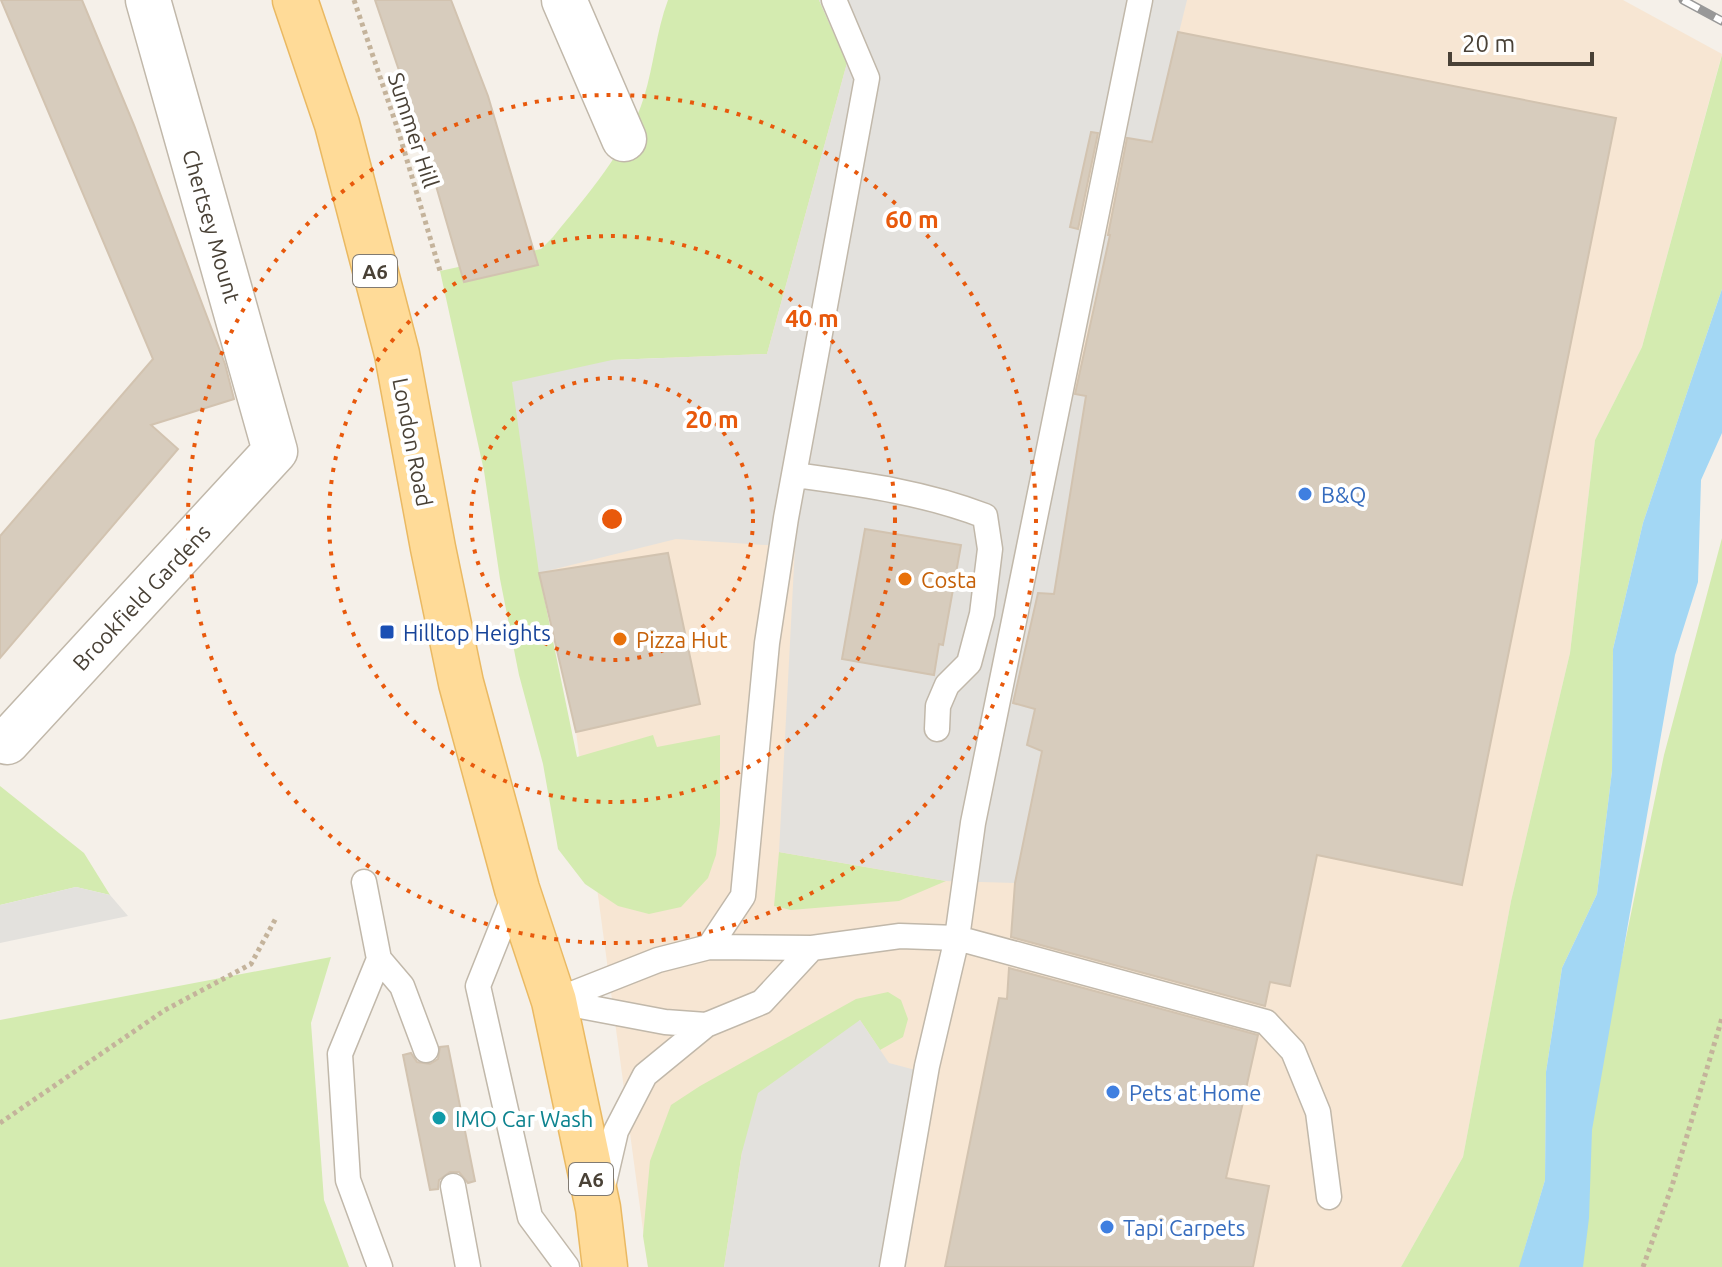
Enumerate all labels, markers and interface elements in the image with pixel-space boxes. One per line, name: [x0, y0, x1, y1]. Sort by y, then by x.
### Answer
scale bar: [1450, 16, 1592, 66]
text: 20 m: [1462, 30, 1515, 57]
street label: Summer Hill: [384, 69, 444, 191]
street label: Chertsey Mount: [178, 146, 246, 306]
text: 60 m: [885, 206, 939, 233]
road number: A6: [353, 255, 397, 287]
text: 40 m: [785, 305, 839, 332]
street label: London Road: [388, 375, 438, 509]
text: 20 m: [685, 406, 739, 433]
place label: B&Q: [1321, 482, 1366, 507]
marker: B&Q: [1296, 485, 1314, 503]
centre of rings: [598, 505, 626, 533]
street label: Brookfield Gardens: [67, 519, 215, 675]
place label: Costa: [921, 567, 977, 592]
marker: Costa: [896, 570, 914, 588]
place label: Hilltop Heights: [403, 620, 551, 645]
marker: Hilltop Heights: [378, 623, 396, 641]
place label: Pizza Hut: [636, 627, 728, 652]
marker: Pizza Hut: [611, 630, 629, 648]
place label: Pets at Home: [1129, 1080, 1261, 1105]
marker: Pets at Home: [1104, 1083, 1122, 1101]
place label: IMO Car Wash: [455, 1106, 593, 1131]
marker: IMO Car Wash: [430, 1109, 448, 1127]
road number: A6: [569, 1163, 613, 1195]
place label: Tapi Carpets: [1123, 1215, 1245, 1240]
marker: Tapi Carpets: [1098, 1218, 1116, 1236]

